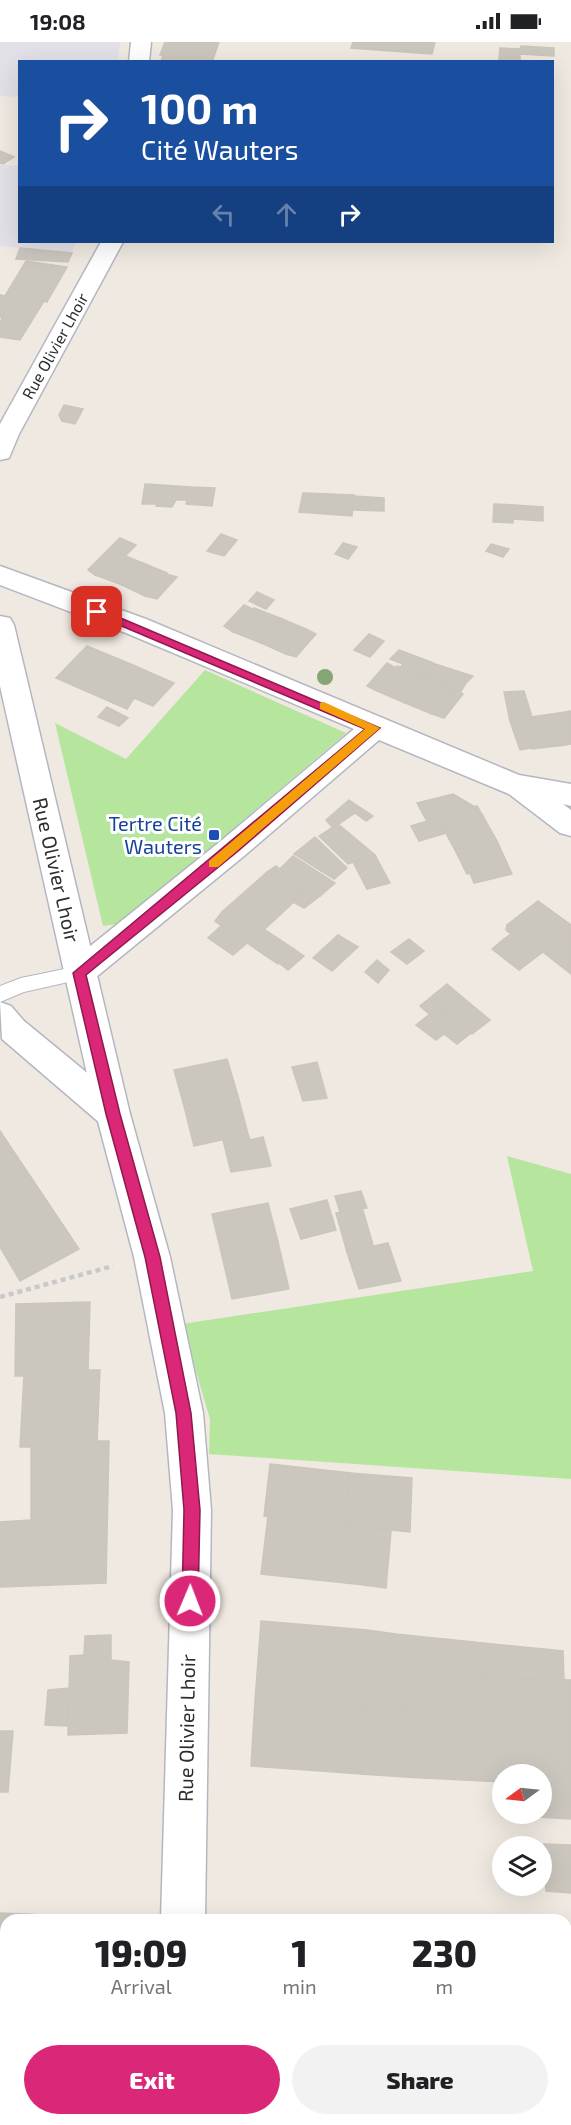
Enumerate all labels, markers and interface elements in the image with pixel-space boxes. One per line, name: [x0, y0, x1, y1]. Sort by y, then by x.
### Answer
text: 19:08: [30, 8, 86, 34]
text: 100 m: [141, 82, 258, 132]
icon: right: [42, 84, 120, 162]
text: Cité Wauters: [141, 133, 298, 165]
icon: left: [207, 198, 240, 231]
icon: ahead: [270, 198, 303, 231]
icon: right: [333, 198, 366, 231]
street label: Rue Olivier Lhoir: [18, 289, 92, 402]
pin: [71, 586, 122, 637]
icon: arrive: [80, 595, 113, 628]
street label: Rue Olivier Lhoir: [29, 795, 85, 944]
place label: Tertre Cité Wauters: [109, 811, 202, 858]
marker: Tertre Cité Wauters: [207, 828, 221, 842]
position arrow: [158, 1569, 222, 1633]
street label: Rue Olivier Lhoir: [173, 1654, 199, 1802]
north arrow: [492, 1764, 552, 1824]
map controls: [492, 1764, 552, 1896]
button: layers: [492, 1836, 552, 1896]
text: 19:09: [95, 1931, 187, 1974]
text: 1: [291, 1931, 308, 1974]
text: 230: [412, 1931, 477, 1974]
text: Arrival: [111, 1974, 172, 1998]
text: min: [283, 1974, 317, 1998]
text: m: [436, 1974, 453, 1998]
button: Exit: [24, 2045, 280, 2114]
button: Share: [292, 2045, 548, 2114]

